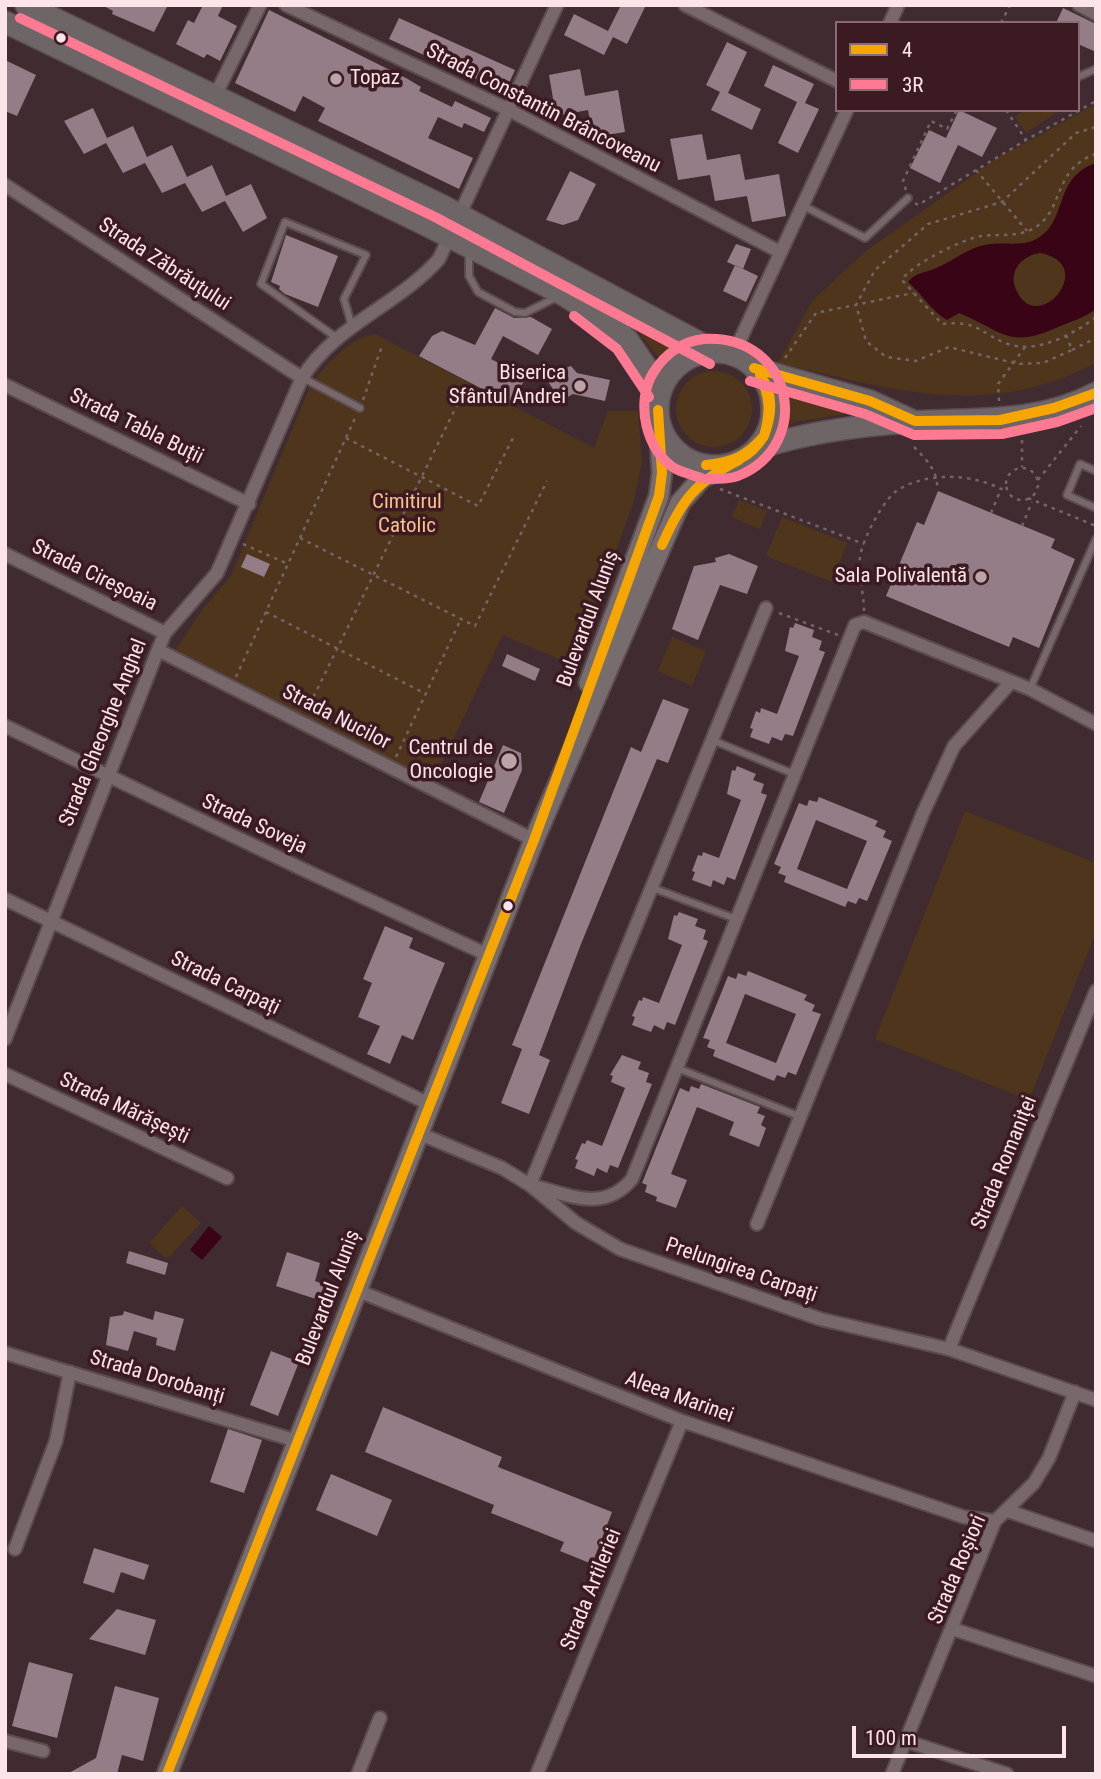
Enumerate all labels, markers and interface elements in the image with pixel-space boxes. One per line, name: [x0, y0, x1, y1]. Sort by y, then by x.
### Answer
legend: [835, 21, 1080, 112]
unlabelled marker: [54, 31, 68, 45]
text: 4: [902, 38, 912, 62]
street label: Strada Constantin Brâncoveanu: [421, 39, 665, 179]
place label: Topaz: [350, 66, 400, 92]
marker: Topaz: [328, 71, 344, 87]
text: 3R: [902, 73, 924, 97]
street label: Strada Zăbrăuțului: [93, 213, 235, 317]
place label: Biserica Sfântul Andrei: [449, 361, 566, 411]
marker: Biserica Sfântul Andrei: [572, 378, 588, 394]
street label: Strada Tabla Buții: [65, 384, 207, 470]
park label: Cimitirul Catolic: [372, 490, 442, 540]
street label: Strada Cireșoaia: [27, 535, 161, 617]
street label: Bulevardul Aluniș: [553, 547, 625, 691]
place label: Sala Polivalentă: [835, 564, 967, 590]
marker: Sala Polivalentă: [973, 569, 989, 585]
street label: Strada Gheorghe Anghel: [55, 635, 153, 831]
street label: Strada Nucilor: [278, 680, 394, 756]
place label: Centrul de Oncologie: [408, 736, 493, 786]
marker: Centrul de Oncologie: [499, 751, 519, 771]
street label: Strada Soveja: [197, 790, 311, 860]
unlabelled marker: [501, 899, 515, 913]
street label: Strada Carpați: [166, 947, 284, 1021]
street label: Strada Mărășești: [55, 1068, 193, 1150]
street label: Strada Romaniței: [967, 1093, 1043, 1233]
street label: Bulevardul Aluniș: [292, 1227, 366, 1369]
street label: Prelungirea Carpați: [662, 1233, 820, 1309]
street label: Strada Dorobanți: [87, 1346, 227, 1410]
street label: Aleea Marinei: [621, 1367, 737, 1429]
street label: Strada Roșiori: [924, 1512, 992, 1628]
street label: Strada Artileriei: [556, 1525, 628, 1655]
scale bar: [856, 1712, 1070, 1756]
text: 100 m: [865, 1726, 917, 1750]

